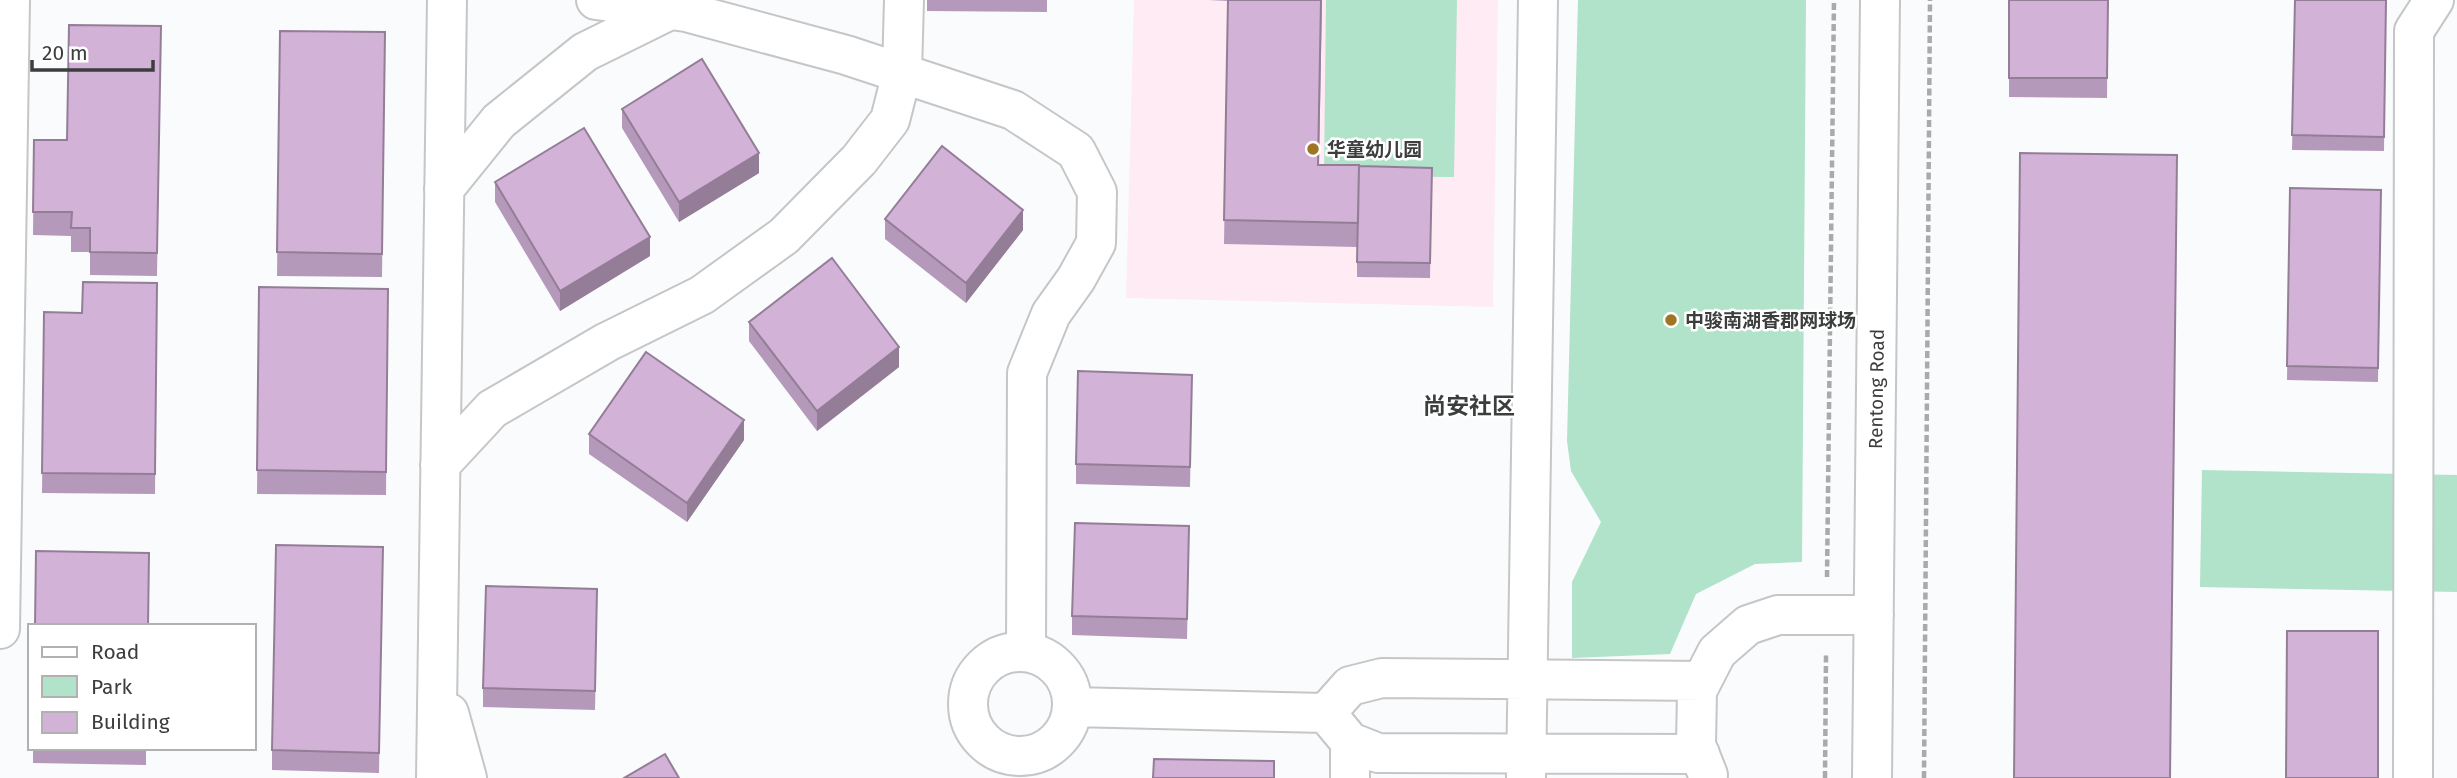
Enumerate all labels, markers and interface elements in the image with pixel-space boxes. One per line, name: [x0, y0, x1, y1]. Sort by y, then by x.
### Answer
scale bar: [32, 28, 152, 72]
text: 20 m: [42, 40, 88, 66]
place label: 华童幼儿园: [1327, 138, 1422, 161]
marker: 华童幼儿园: [1305, 141, 1321, 157]
place label: 中骏南湖香郡网球场: [1685, 309, 1856, 332]
marker: 中骏南湖香郡网球场: [1663, 312, 1679, 328]
street label: Rentong Road: [1864, 329, 1889, 449]
district label: 尚安社区: [1423, 392, 1515, 420]
legend: [28, 624, 256, 750]
text: Road: [91, 639, 139, 665]
text: Park: [91, 674, 133, 700]
text: Building: [91, 709, 170, 735]

